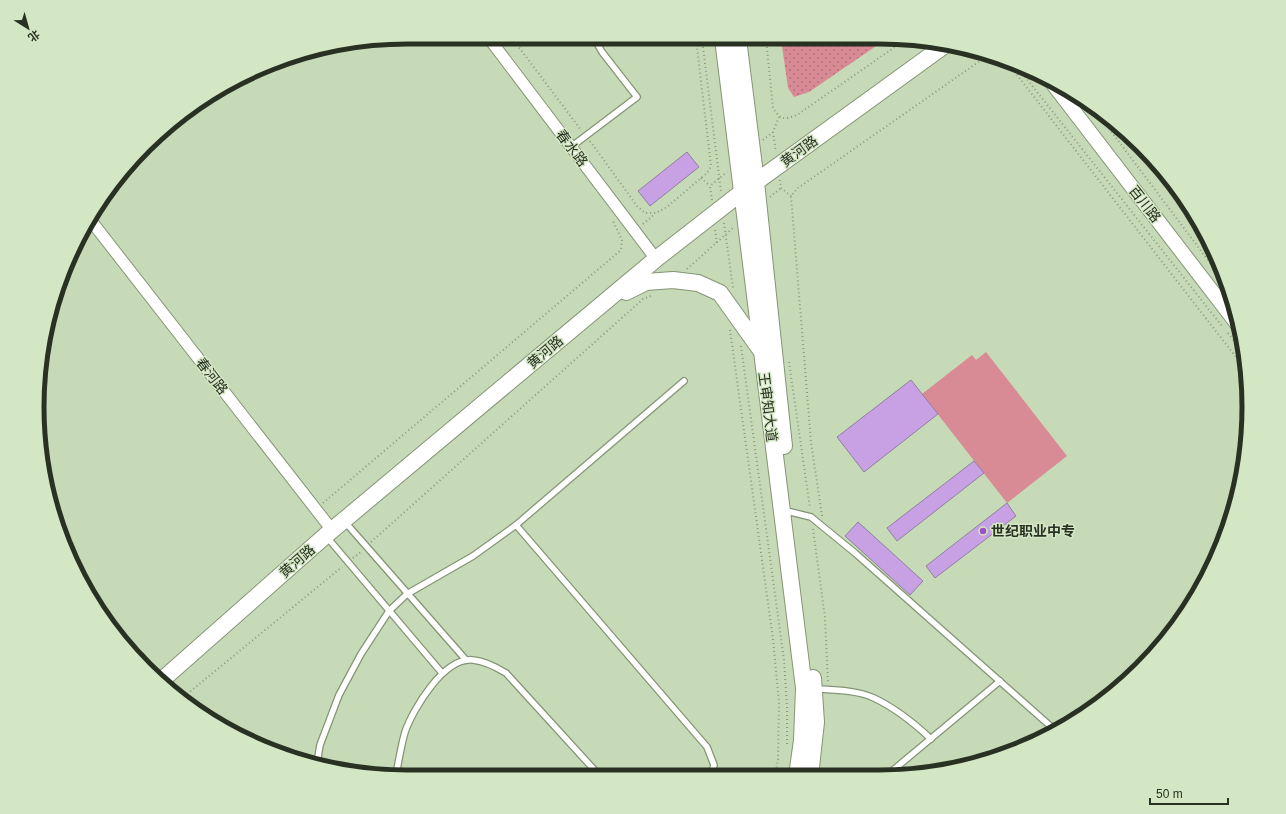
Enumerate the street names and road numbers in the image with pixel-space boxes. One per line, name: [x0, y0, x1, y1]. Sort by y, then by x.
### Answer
street label: 春水路: [553, 126, 591, 170]
street label: 黄河路: [777, 132, 821, 170]
street label: 百川路: [1126, 183, 1164, 225]
street label: 黄河路: [524, 332, 566, 372]
street label: 春河路: [193, 355, 231, 397]
street label: 王审知大道: [756, 371, 780, 443]
street label: 黄河路: [276, 541, 318, 581]

